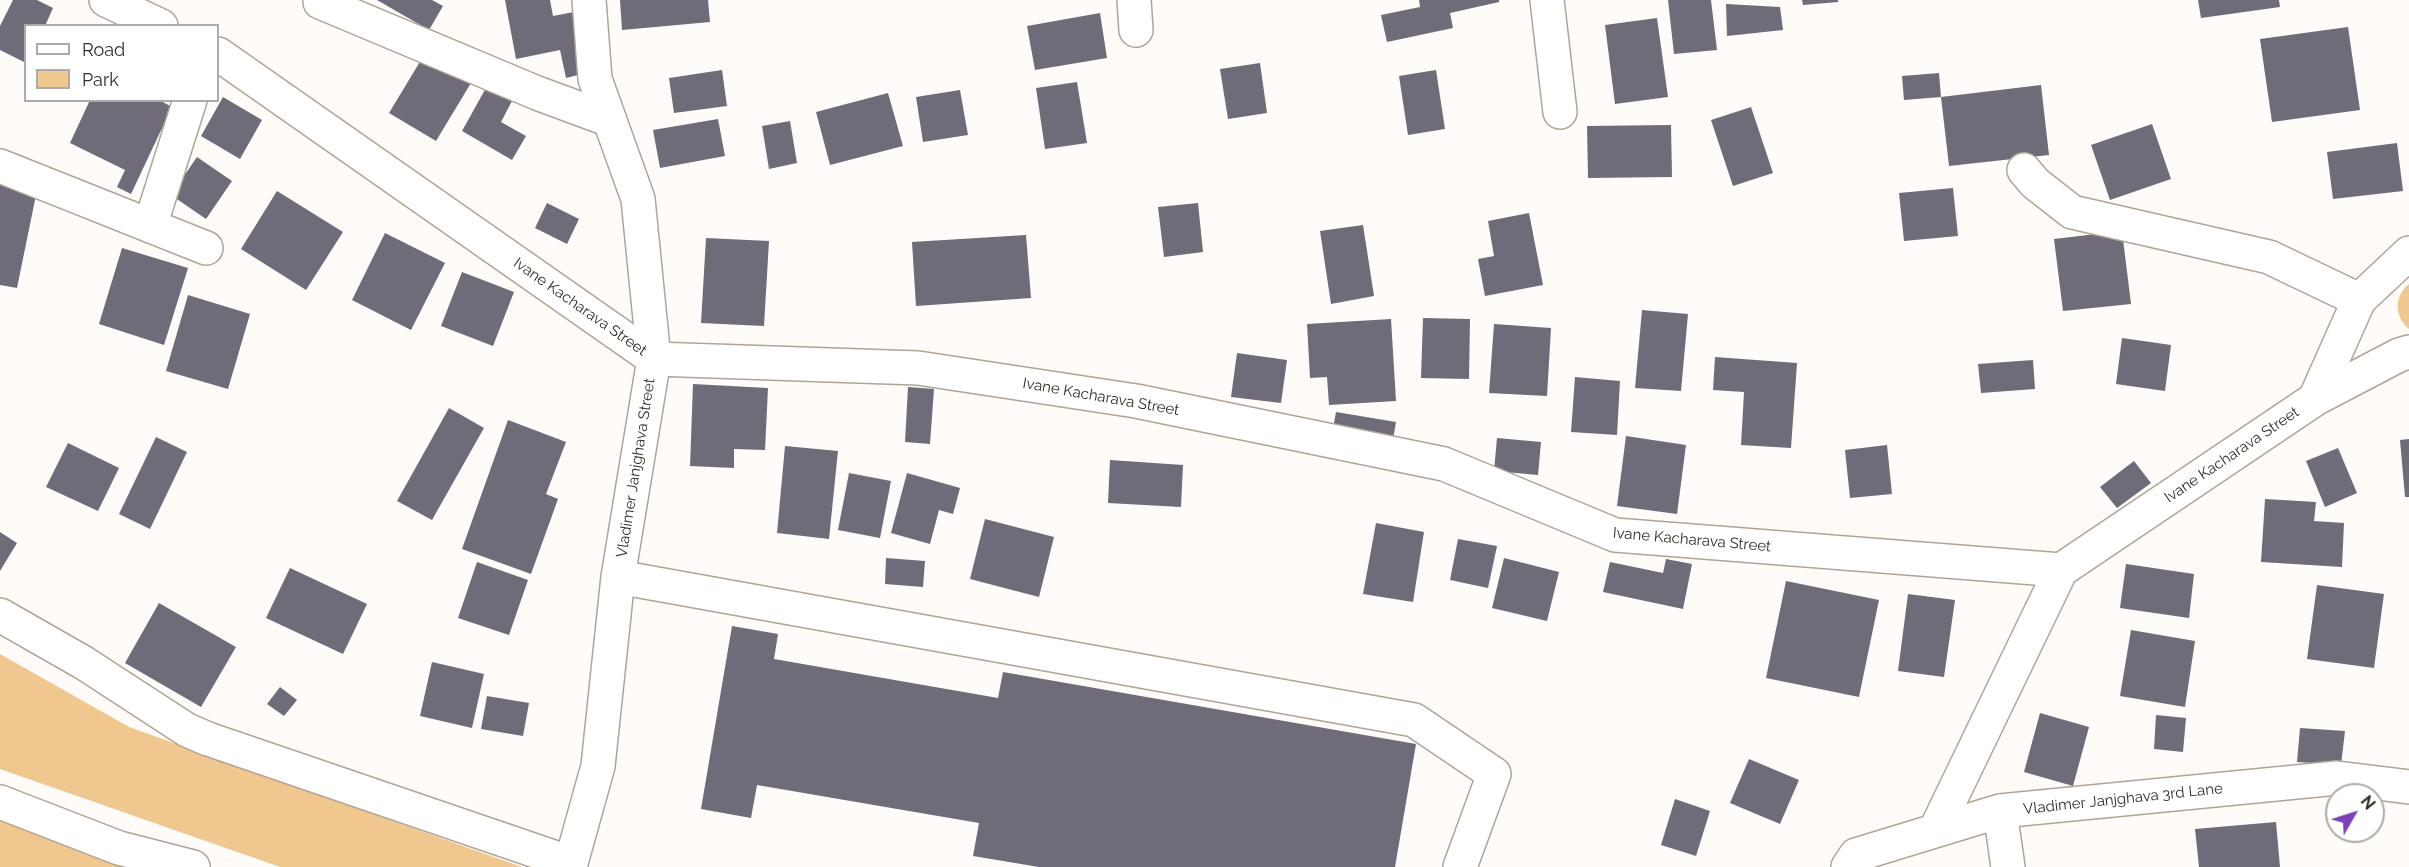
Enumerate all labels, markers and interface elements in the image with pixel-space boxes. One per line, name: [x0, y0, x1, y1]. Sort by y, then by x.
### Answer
legend: [24, 24, 219, 102]
text: Road: [82, 39, 125, 60]
text: Park: [82, 69, 119, 90]
street label: Ivane Kacharava Street: [510, 254, 650, 360]
street label: Ivane Kacharava Street: [1021, 374, 1181, 420]
street label: Vladimer Janjghava Street: [613, 377, 659, 559]
street label: Ivane Kacharava Street: [2161, 403, 2303, 507]
street label: Ivane Kacharava Street: [1612, 524, 1772, 556]
street label: Vladimer Janjghava 3rd Lane: [2022, 780, 2224, 818]
north arrow: [2325, 783, 2385, 843]
text: N: [2357, 792, 2379, 813]

